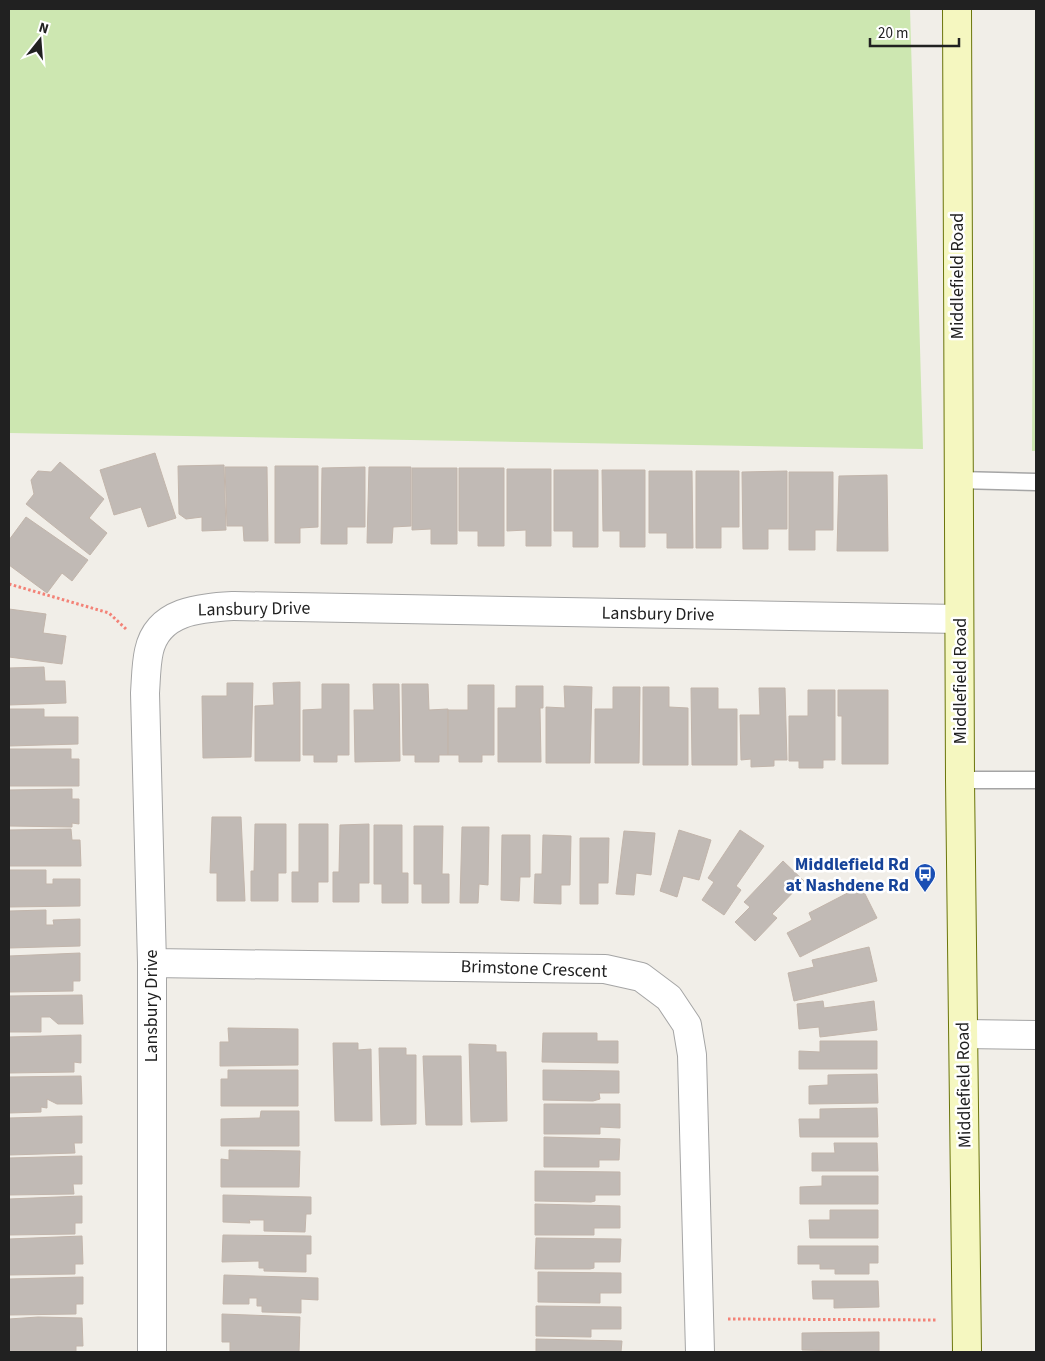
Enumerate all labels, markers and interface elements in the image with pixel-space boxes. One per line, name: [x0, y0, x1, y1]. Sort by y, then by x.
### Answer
north arrow: [15, 15, 65, 65]
scale bar: [870, 15, 959, 47]
text: N: [36, 18, 51, 39]
text: 20 m: [878, 23, 908, 44]
street label: Middlefield Road: [945, 213, 970, 339]
street label: Lansbury Drive: [197, 596, 311, 622]
street label: Lansbury Drive: [601, 601, 715, 627]
street label: Middlefield Road: [948, 618, 973, 744]
place label: Middlefield Rd at Nashdene Rd: [786, 852, 909, 898]
bus stop icon: Middlefield Rd at Nashdene Rd: [913, 862, 937, 893]
street label: Lansbury Drive: [139, 950, 164, 1062]
street label: Brimstone Crescent: [460, 954, 608, 984]
street label: Middlefield Road: [950, 1022, 978, 1148]

